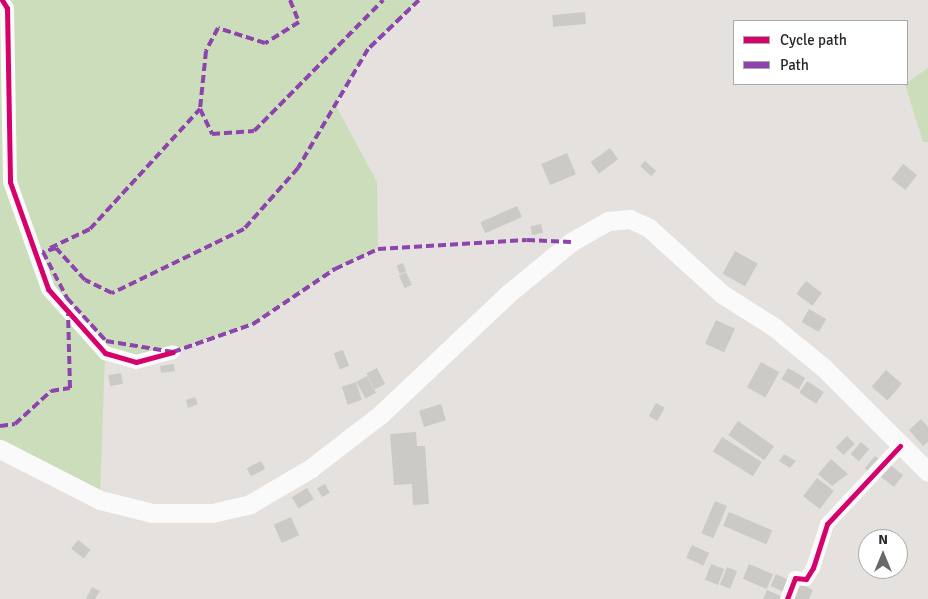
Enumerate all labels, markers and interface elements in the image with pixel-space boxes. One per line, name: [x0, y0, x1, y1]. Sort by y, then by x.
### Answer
legend: [733, 20, 908, 85]
text: Cycle path: [780, 31, 847, 49]
text: Path: [780, 56, 809, 74]
north arrow: [858, 529, 908, 579]
text: N: [878, 531, 888, 548]

